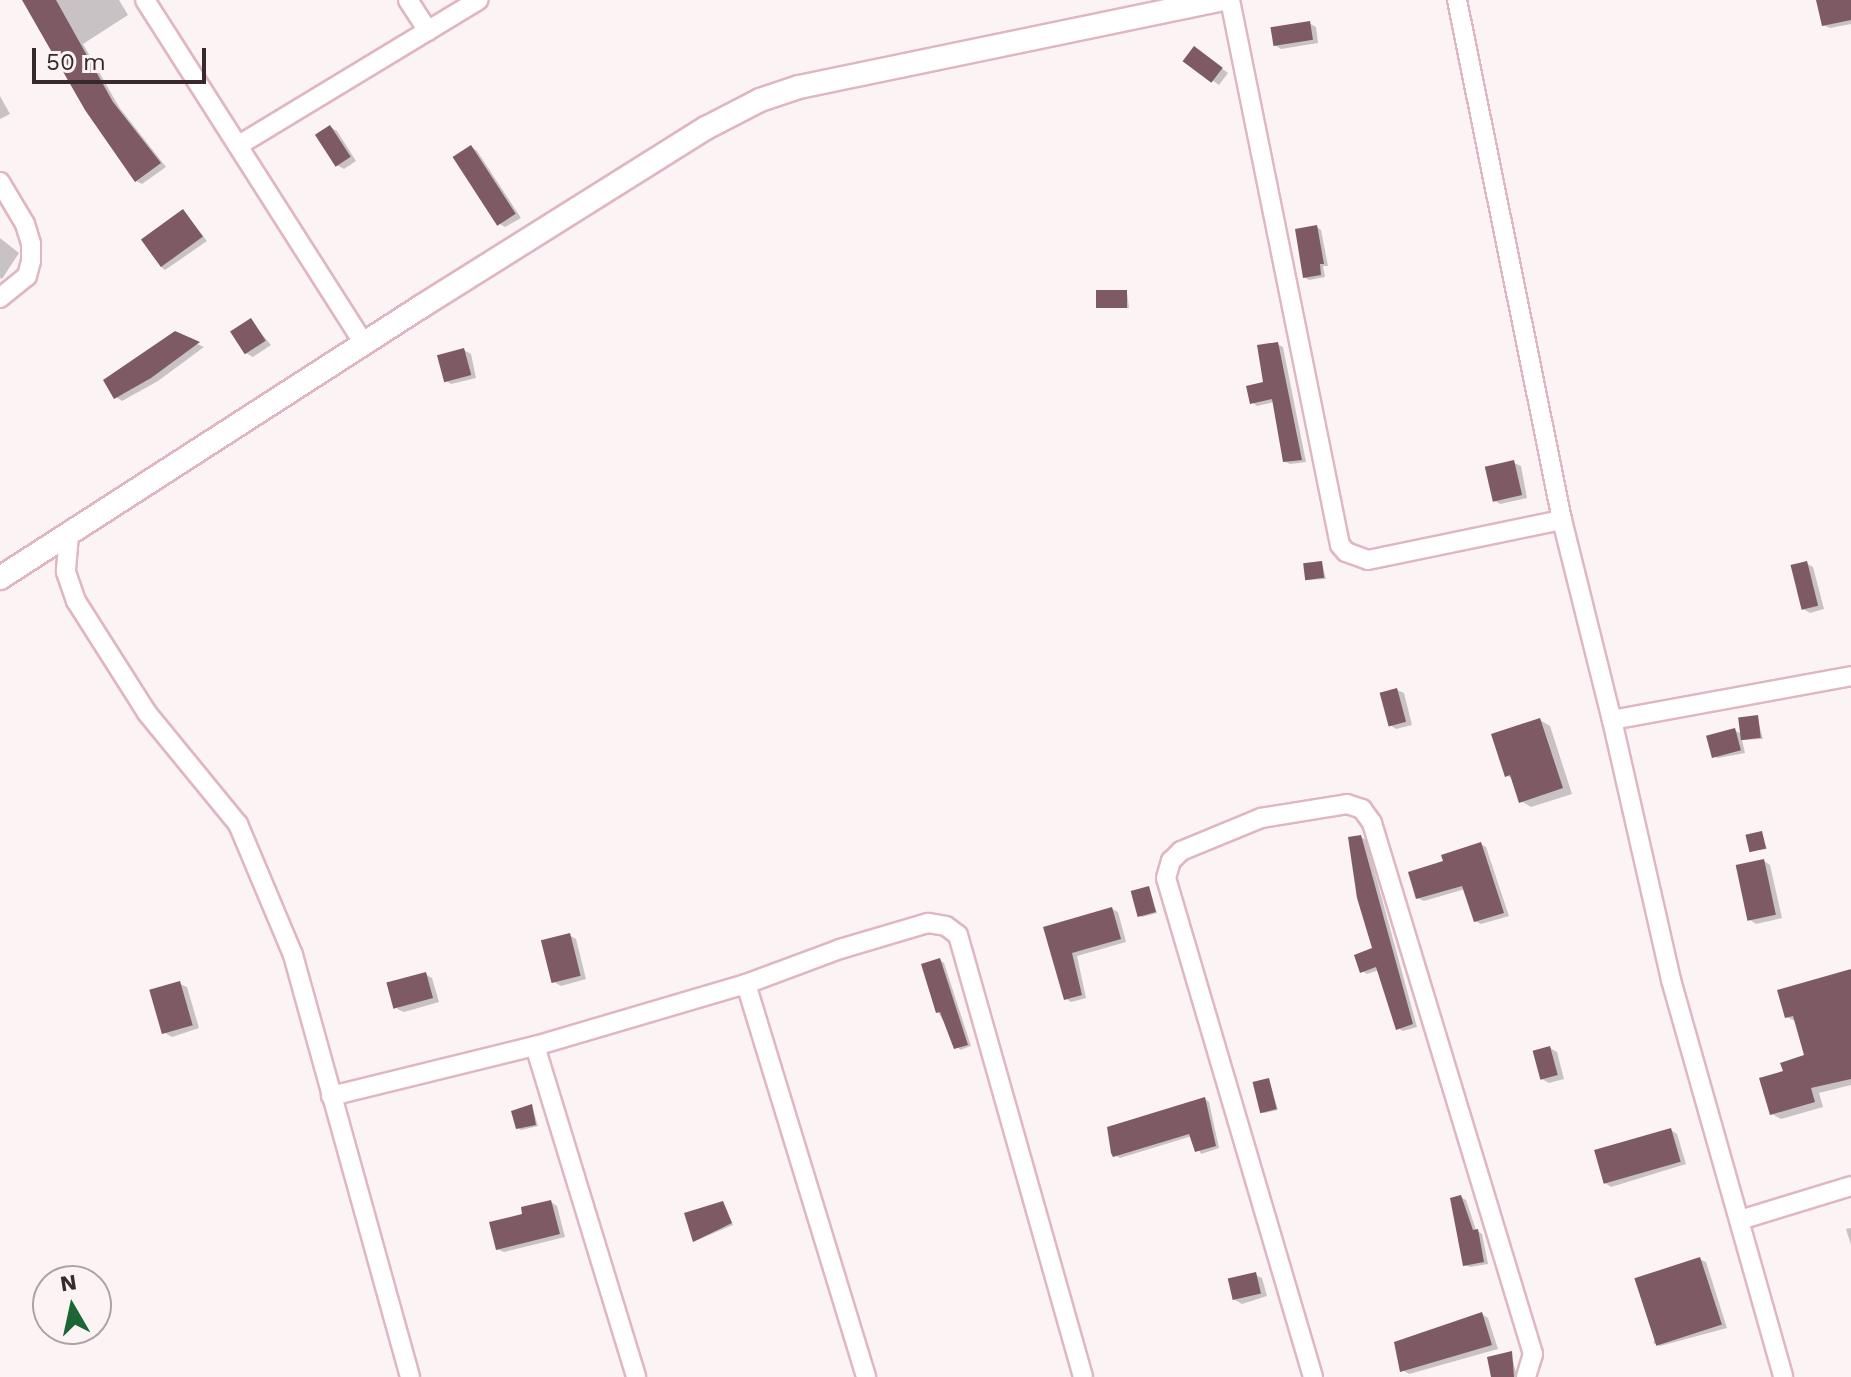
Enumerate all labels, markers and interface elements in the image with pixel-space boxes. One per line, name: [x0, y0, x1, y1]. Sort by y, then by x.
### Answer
scale bar: [36, 32, 210, 82]
text: 50 m: [46, 48, 106, 76]
north arrow: [32, 1265, 112, 1345]
text: N: [58, 1269, 78, 1296]

